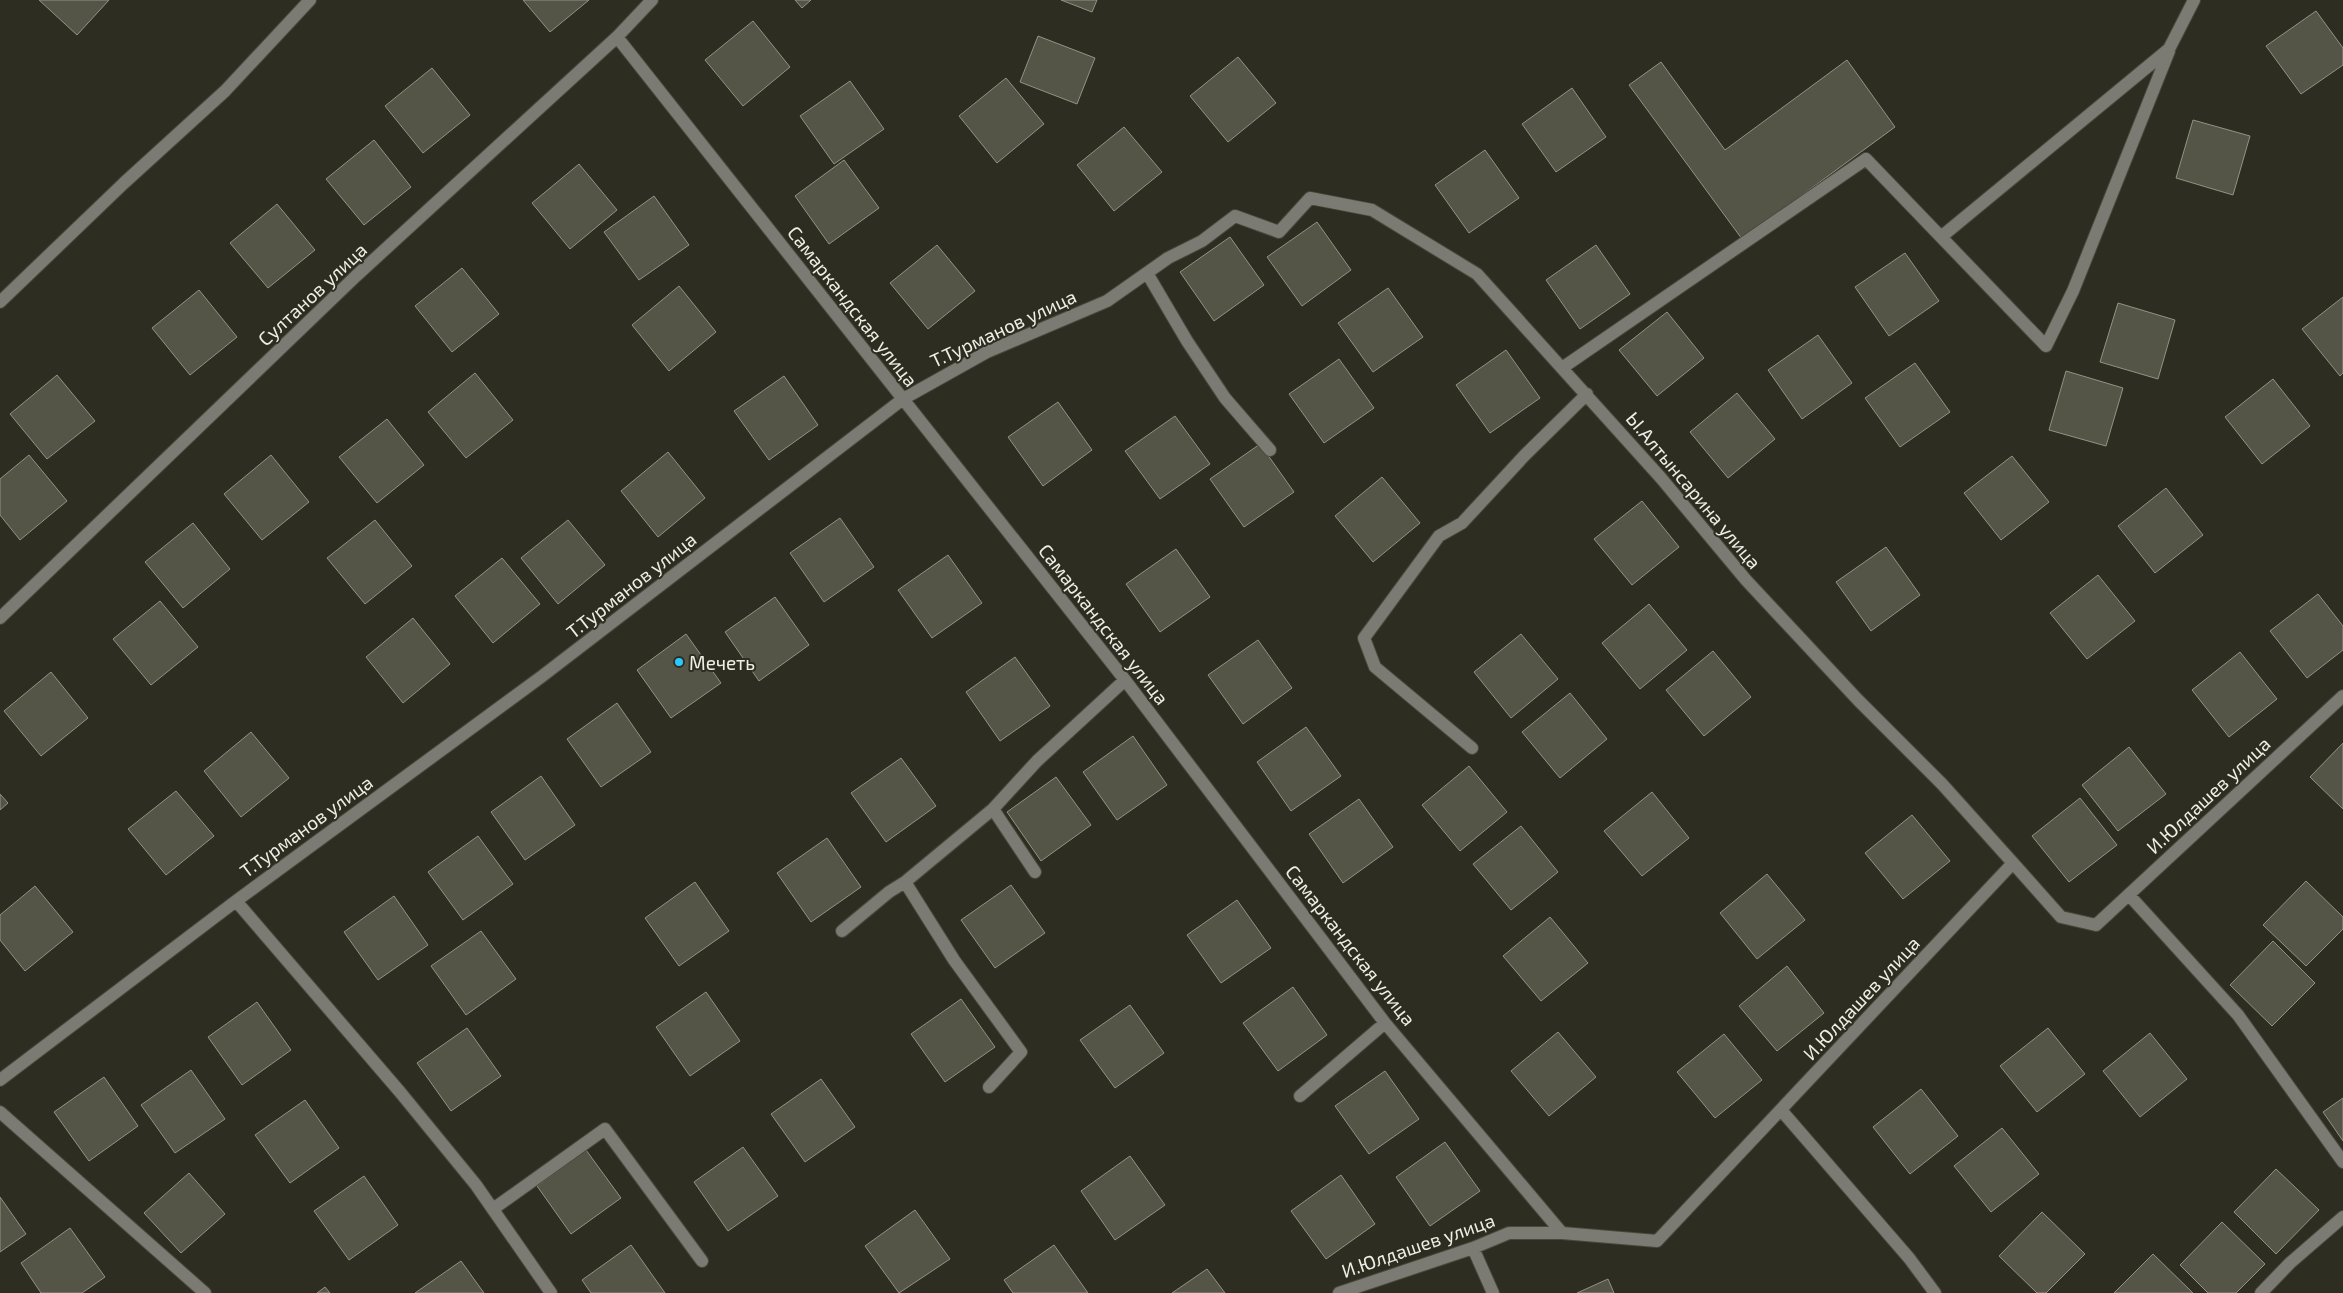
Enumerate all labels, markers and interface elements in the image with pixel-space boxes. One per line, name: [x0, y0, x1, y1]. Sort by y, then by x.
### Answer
street label: Самаркандская улица: [782, 221, 923, 392]
street label: Султанов улица: [253, 238, 372, 351]
street label: Т.Турманов улица: [926, 284, 1080, 373]
street label: Ы.Алтынсарина улица: [1621, 407, 1766, 574]
street label: Т.Турманов улица: [561, 527, 701, 644]
street label: Самаркандская улица: [1033, 539, 1174, 710]
place label: Мечеть: [689, 651, 755, 674]
marker: Мечеть: [673, 656, 685, 668]
street label: И.Юлдашев улица: [2141, 732, 2275, 859]
street label: Т.Турманов улица: [235, 770, 377, 883]
street label: Самаркандская улица: [1280, 860, 1421, 1031]
street label: И.Юлдашев улица: [1798, 931, 1925, 1065]
street label: И.Юлдашев улица: [1338, 1208, 1498, 1283]

